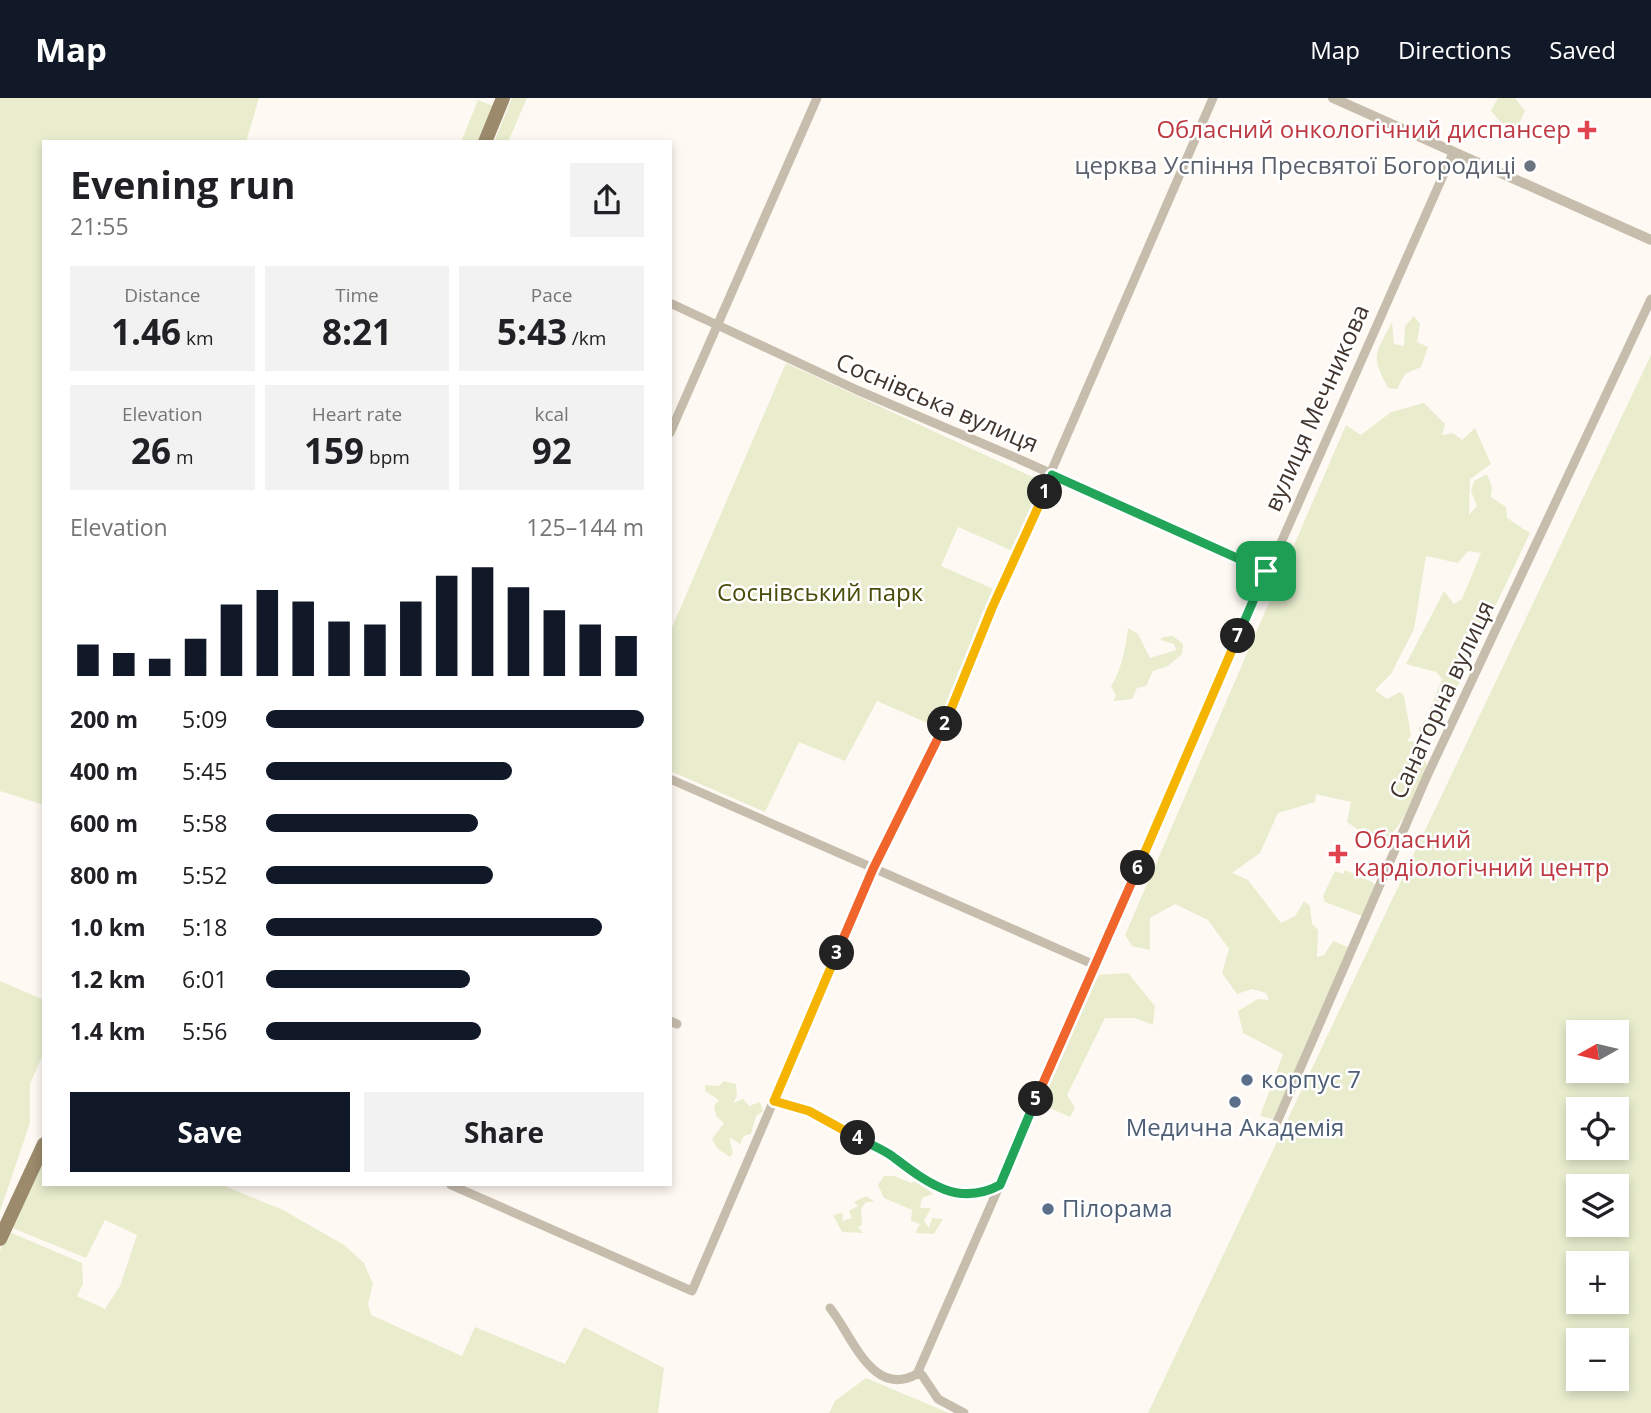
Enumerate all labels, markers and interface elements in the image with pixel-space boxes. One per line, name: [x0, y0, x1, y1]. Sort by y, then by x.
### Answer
text: Map: [35, 27, 107, 72]
text: Map: [1310, 33, 1360, 66]
text: Directions: [1398, 33, 1511, 66]
text: Saved: [1549, 33, 1616, 66]
place label: Обласний онкологічний диспансер: [1156, 112, 1571, 145]
marker: Обласний онкологічний диспансер: [1577, 120, 1597, 140]
place label: церква Успіння Пресвятої Богородиці: [1075, 148, 1516, 181]
text: Evening run: [70, 158, 295, 210]
marker: церква Успіння Пресвятої Богородиці: [1522, 158, 1538, 174]
button: share: [570, 163, 644, 237]
text: 21:55: [70, 210, 129, 242]
text: Distance: [124, 282, 201, 308]
text: Time: [335, 282, 379, 308]
text: Pace: [531, 282, 573, 308]
street label: вулиця Мечникова: [1255, 299, 1376, 516]
text: 1.46: [111, 308, 181, 355]
text: 8:21: [322, 308, 392, 355]
text: 5:43: [497, 308, 567, 355]
text: km: [181, 325, 214, 351]
text: /km: [567, 325, 606, 351]
street label: Соснівська вулиця: [831, 344, 1044, 459]
text: Elevation: [122, 401, 203, 427]
text: Heart rate: [312, 401, 402, 427]
text: kcal: [534, 401, 569, 427]
text: 26: [131, 427, 171, 474]
text: 159: [304, 427, 364, 474]
text: 92: [532, 427, 572, 474]
text: m: [171, 444, 194, 470]
text: bpm: [364, 444, 410, 470]
pin: 1: [1028, 474, 1062, 510]
text: 1: [1039, 478, 1050, 504]
text: Elevation: [70, 511, 168, 543]
text: 125–144 m: [526, 511, 644, 543]
pin: [1236, 541, 1296, 601]
icon: arrive: [1247, 552, 1285, 590]
park label: Соснівський парк: [717, 575, 924, 608]
street label: Санаторна вулиця: [1380, 595, 1501, 804]
pin: 7: [1220, 618, 1256, 654]
text: 7: [1232, 622, 1243, 648]
text: 200 m: [70, 703, 138, 735]
text: 5:09: [182, 703, 228, 735]
pin: 2: [928, 706, 962, 742]
text: 2: [939, 710, 950, 736]
text: 400 m: [70, 755, 138, 787]
text: 5:45: [182, 755, 228, 787]
text: 600 m: [70, 807, 138, 839]
text: 5:58: [182, 807, 228, 839]
place label: Обласний кардіологічний центр: [1354, 822, 1609, 883]
marker: Обласний кардіологічний центр: [1328, 844, 1348, 864]
pin: 6: [1120, 850, 1156, 886]
text: 6: [1132, 854, 1143, 880]
text: 800 m: [70, 859, 138, 891]
text: 5:52: [182, 859, 228, 891]
text: 1.0 km: [70, 911, 146, 943]
text: 5:18: [182, 911, 228, 943]
pin: 3: [820, 936, 854, 970]
text: 3: [831, 939, 842, 965]
text: 1.2 km: [70, 963, 146, 995]
text: 6:01: [182, 963, 228, 995]
text: 1.4 km: [70, 1015, 146, 1047]
text: 5:56: [182, 1015, 228, 1047]
north arrow: [1566, 1020, 1629, 1083]
map controls: [1566, 1020, 1629, 1391]
place label: корпус 7: [1261, 1062, 1361, 1095]
marker: корпус 7: [1239, 1072, 1255, 1088]
pin: 5: [1018, 1082, 1054, 1116]
text: 5: [1030, 1085, 1041, 1111]
button: Save: [70, 1092, 350, 1172]
button: Share: [364, 1092, 644, 1172]
marker: Медична Академія: [1227, 1094, 1243, 1110]
button: locate: [1566, 1097, 1629, 1160]
place label: Медична Академія: [1126, 1110, 1344, 1143]
pin: 4: [840, 1121, 876, 1156]
text: 4: [852, 1124, 863, 1150]
button: layers: [1566, 1174, 1629, 1237]
place label: Пілорама: [1062, 1191, 1173, 1224]
marker: Пілорама: [1040, 1201, 1056, 1217]
button: +: [1566, 1251, 1629, 1314]
button: −: [1566, 1328, 1629, 1391]

